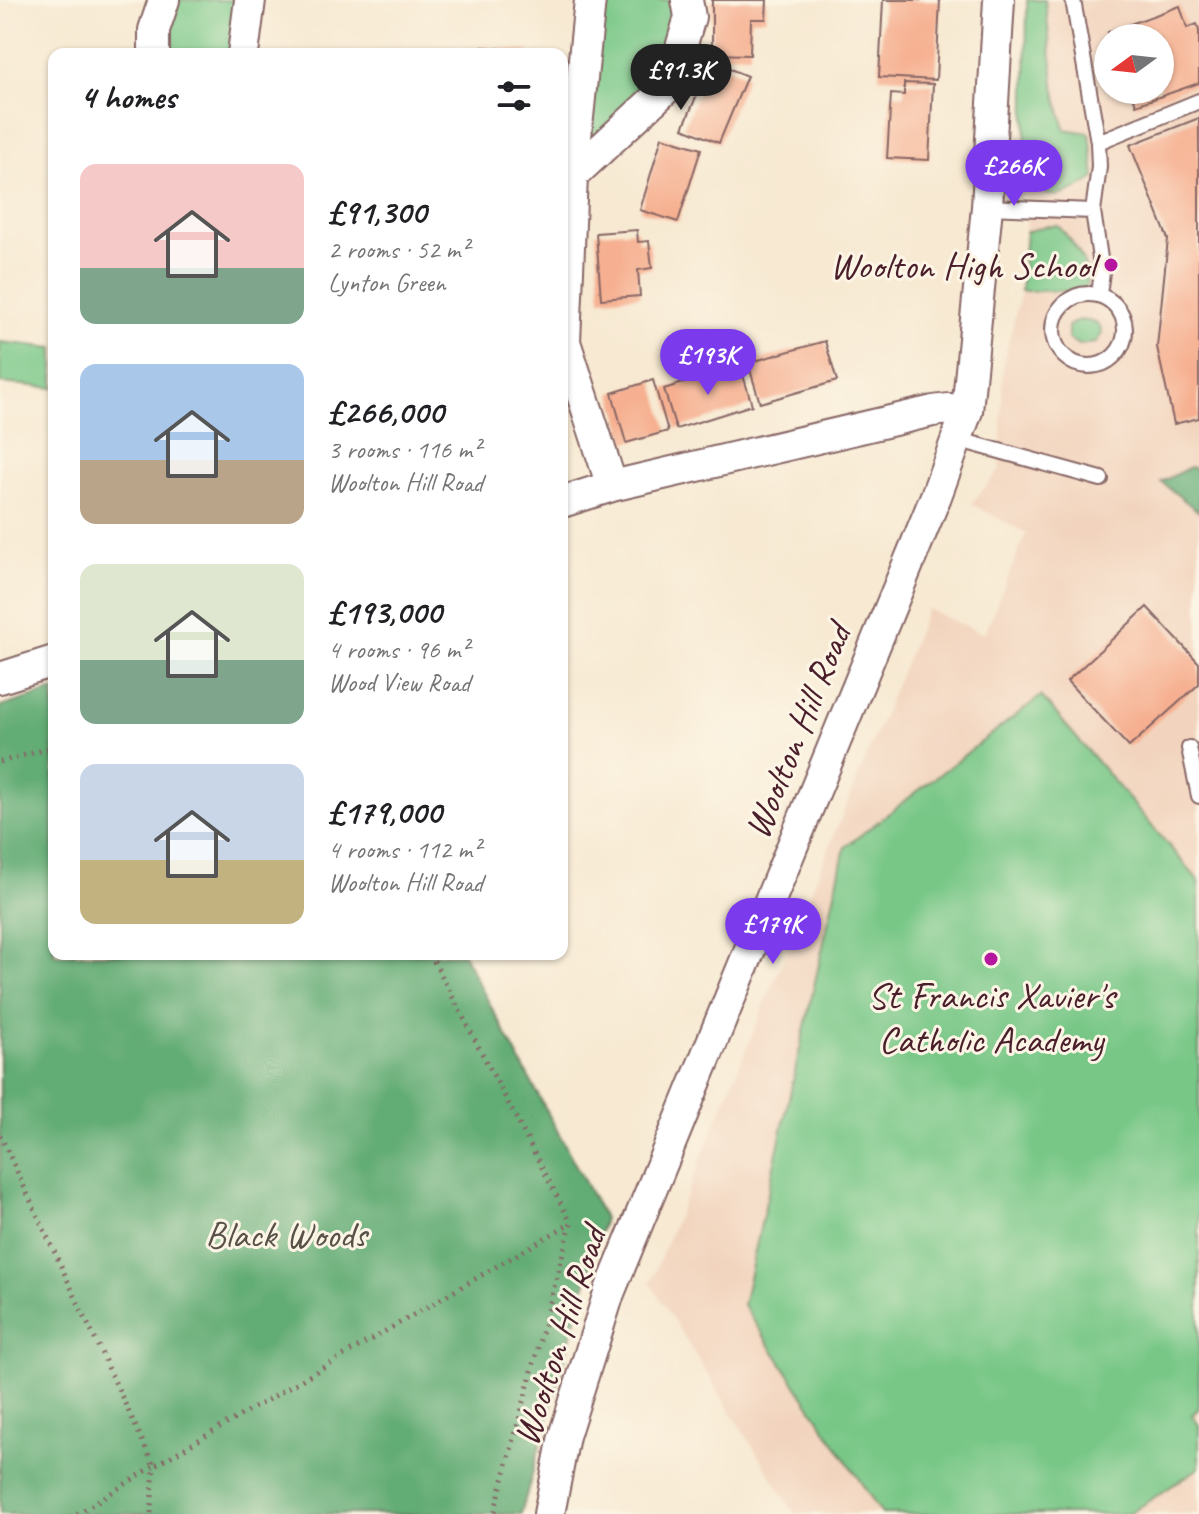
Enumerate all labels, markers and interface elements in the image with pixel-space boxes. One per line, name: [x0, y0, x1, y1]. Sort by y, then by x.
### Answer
north arrow: [1094, 24, 1174, 104]
map controls: [1094, 24, 1174, 104]
pin: £91.3K: [616, 44, 746, 112]
text: £91.3K: [649, 53, 713, 86]
icon: filters: [492, 74, 536, 118]
text: 4 homes: [80, 75, 176, 118]
pin: £266K: [958, 140, 1070, 208]
text: £266K: [983, 149, 1045, 182]
text: £91,300: [328, 190, 426, 233]
icon: home: [144, 196, 240, 292]
text: 2 rooms · 52 m²: [328, 233, 469, 266]
place label: Woolton High School: [830, 242, 1102, 289]
marker: Woolton High School: [1102, 256, 1120, 274]
text: Lynton Green: [328, 266, 446, 299]
pin: £193K: [652, 329, 764, 397]
text: £193K: [678, 338, 738, 371]
text: £266,000: [328, 390, 443, 433]
icon: home: [144, 396, 240, 492]
text: 3 rooms · 116 m²: [328, 433, 480, 466]
text: Woolton Hill Road: [328, 466, 483, 499]
text: £193,000: [328, 590, 441, 633]
icon: home: [144, 596, 240, 692]
street label: Woolton Hill Road: [733, 613, 864, 845]
text: 4 rooms · 96 m²: [328, 633, 469, 666]
text: Wood View Road: [328, 666, 470, 699]
text: £179,000: [328, 790, 441, 833]
icon: home: [144, 796, 240, 892]
text: 4 rooms · 112 m²: [328, 833, 480, 866]
text: Woolton Hill Road: [328, 866, 483, 899]
pin: £179K: [717, 898, 829, 966]
text: £179K: [743, 907, 803, 940]
marker: St Francis Xavier's Catholic Academy: [982, 950, 1000, 968]
place label: St Francis Xavier's Catholic Academy: [868, 972, 1118, 1063]
park label: Black Woods: [205, 1211, 370, 1258]
street label: Woolton Hill Road: [502, 1216, 618, 1451]

